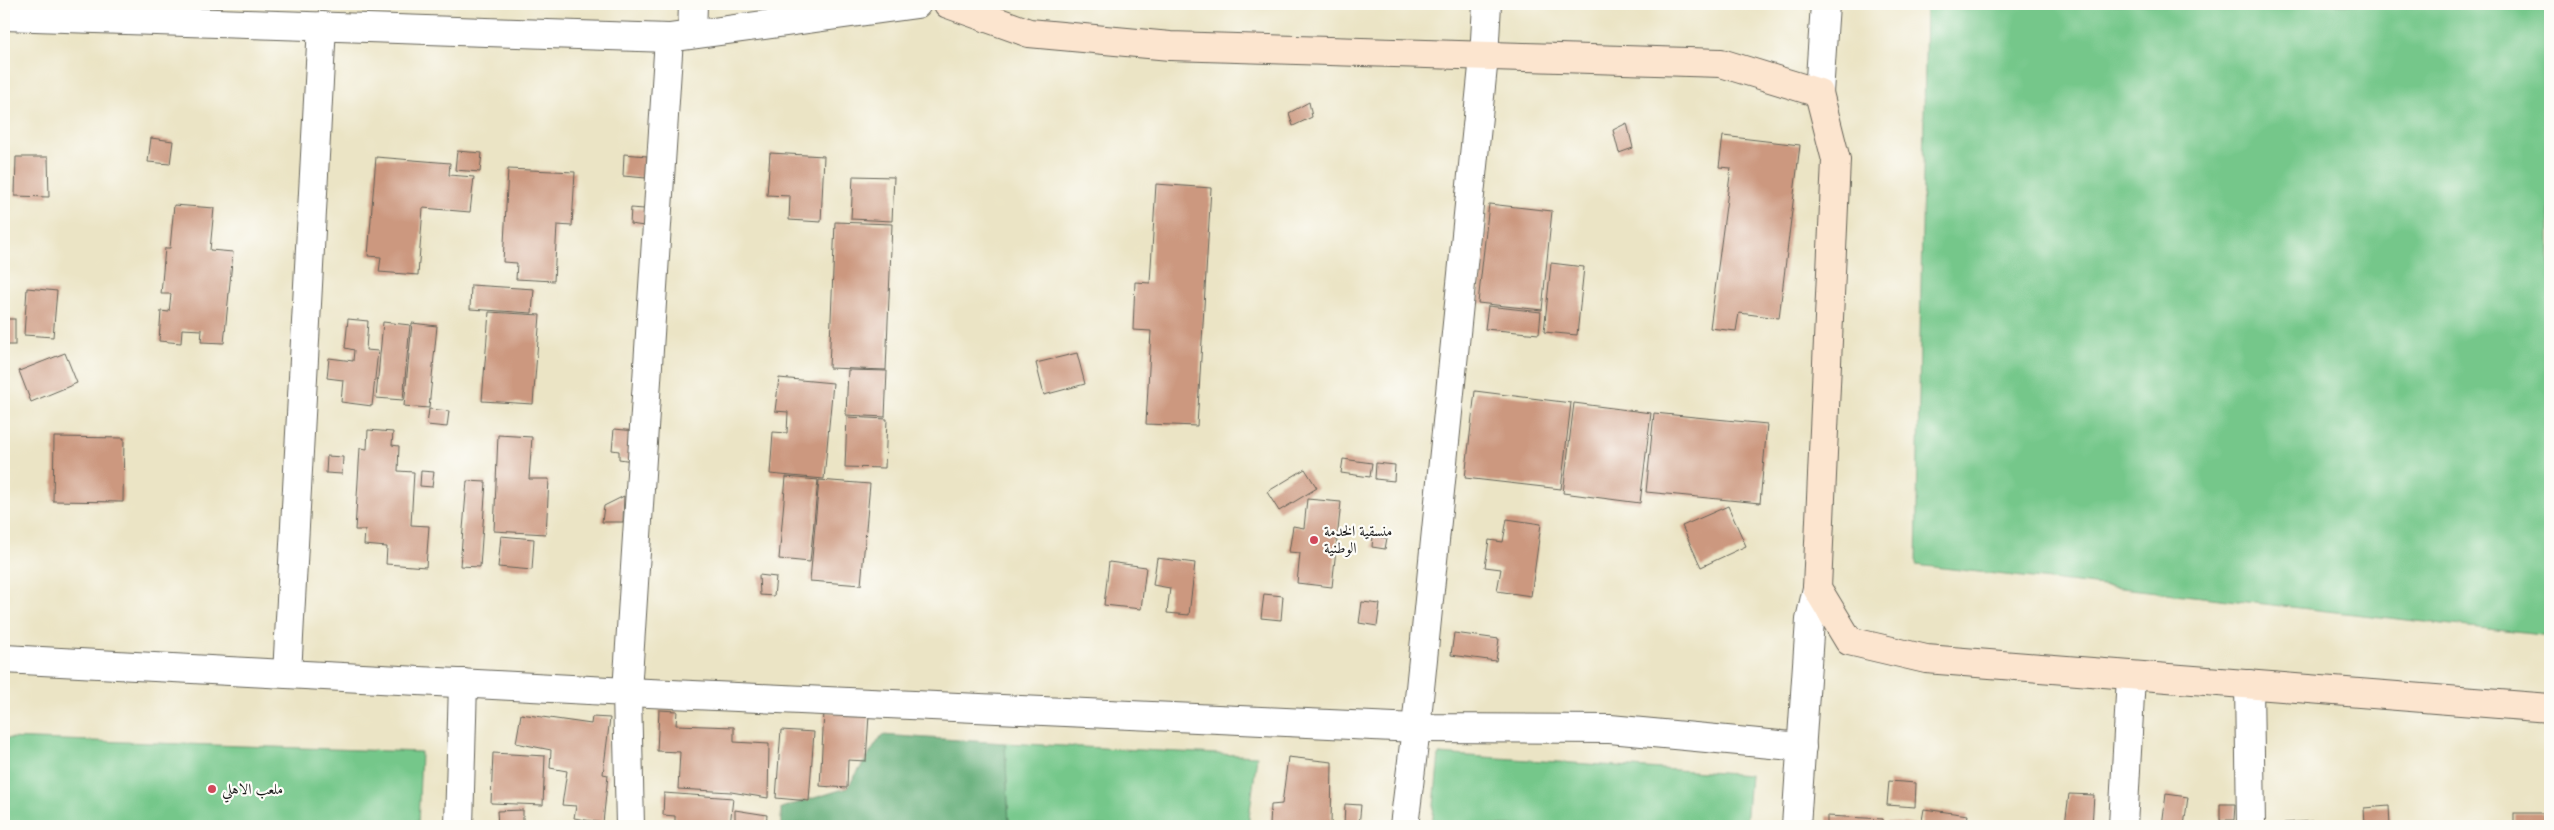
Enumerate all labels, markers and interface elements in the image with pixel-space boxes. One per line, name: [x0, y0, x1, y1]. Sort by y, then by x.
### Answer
place label: منسقية الخدمة الوطنية: [1324, 521, 1392, 557]
marker: منسقية الخدمة الوطنية: [1308, 534, 1320, 546]
place label: ملعب الاهلي: [222, 779, 283, 803]
marker: ملعب الاهلي: [206, 783, 218, 795]

